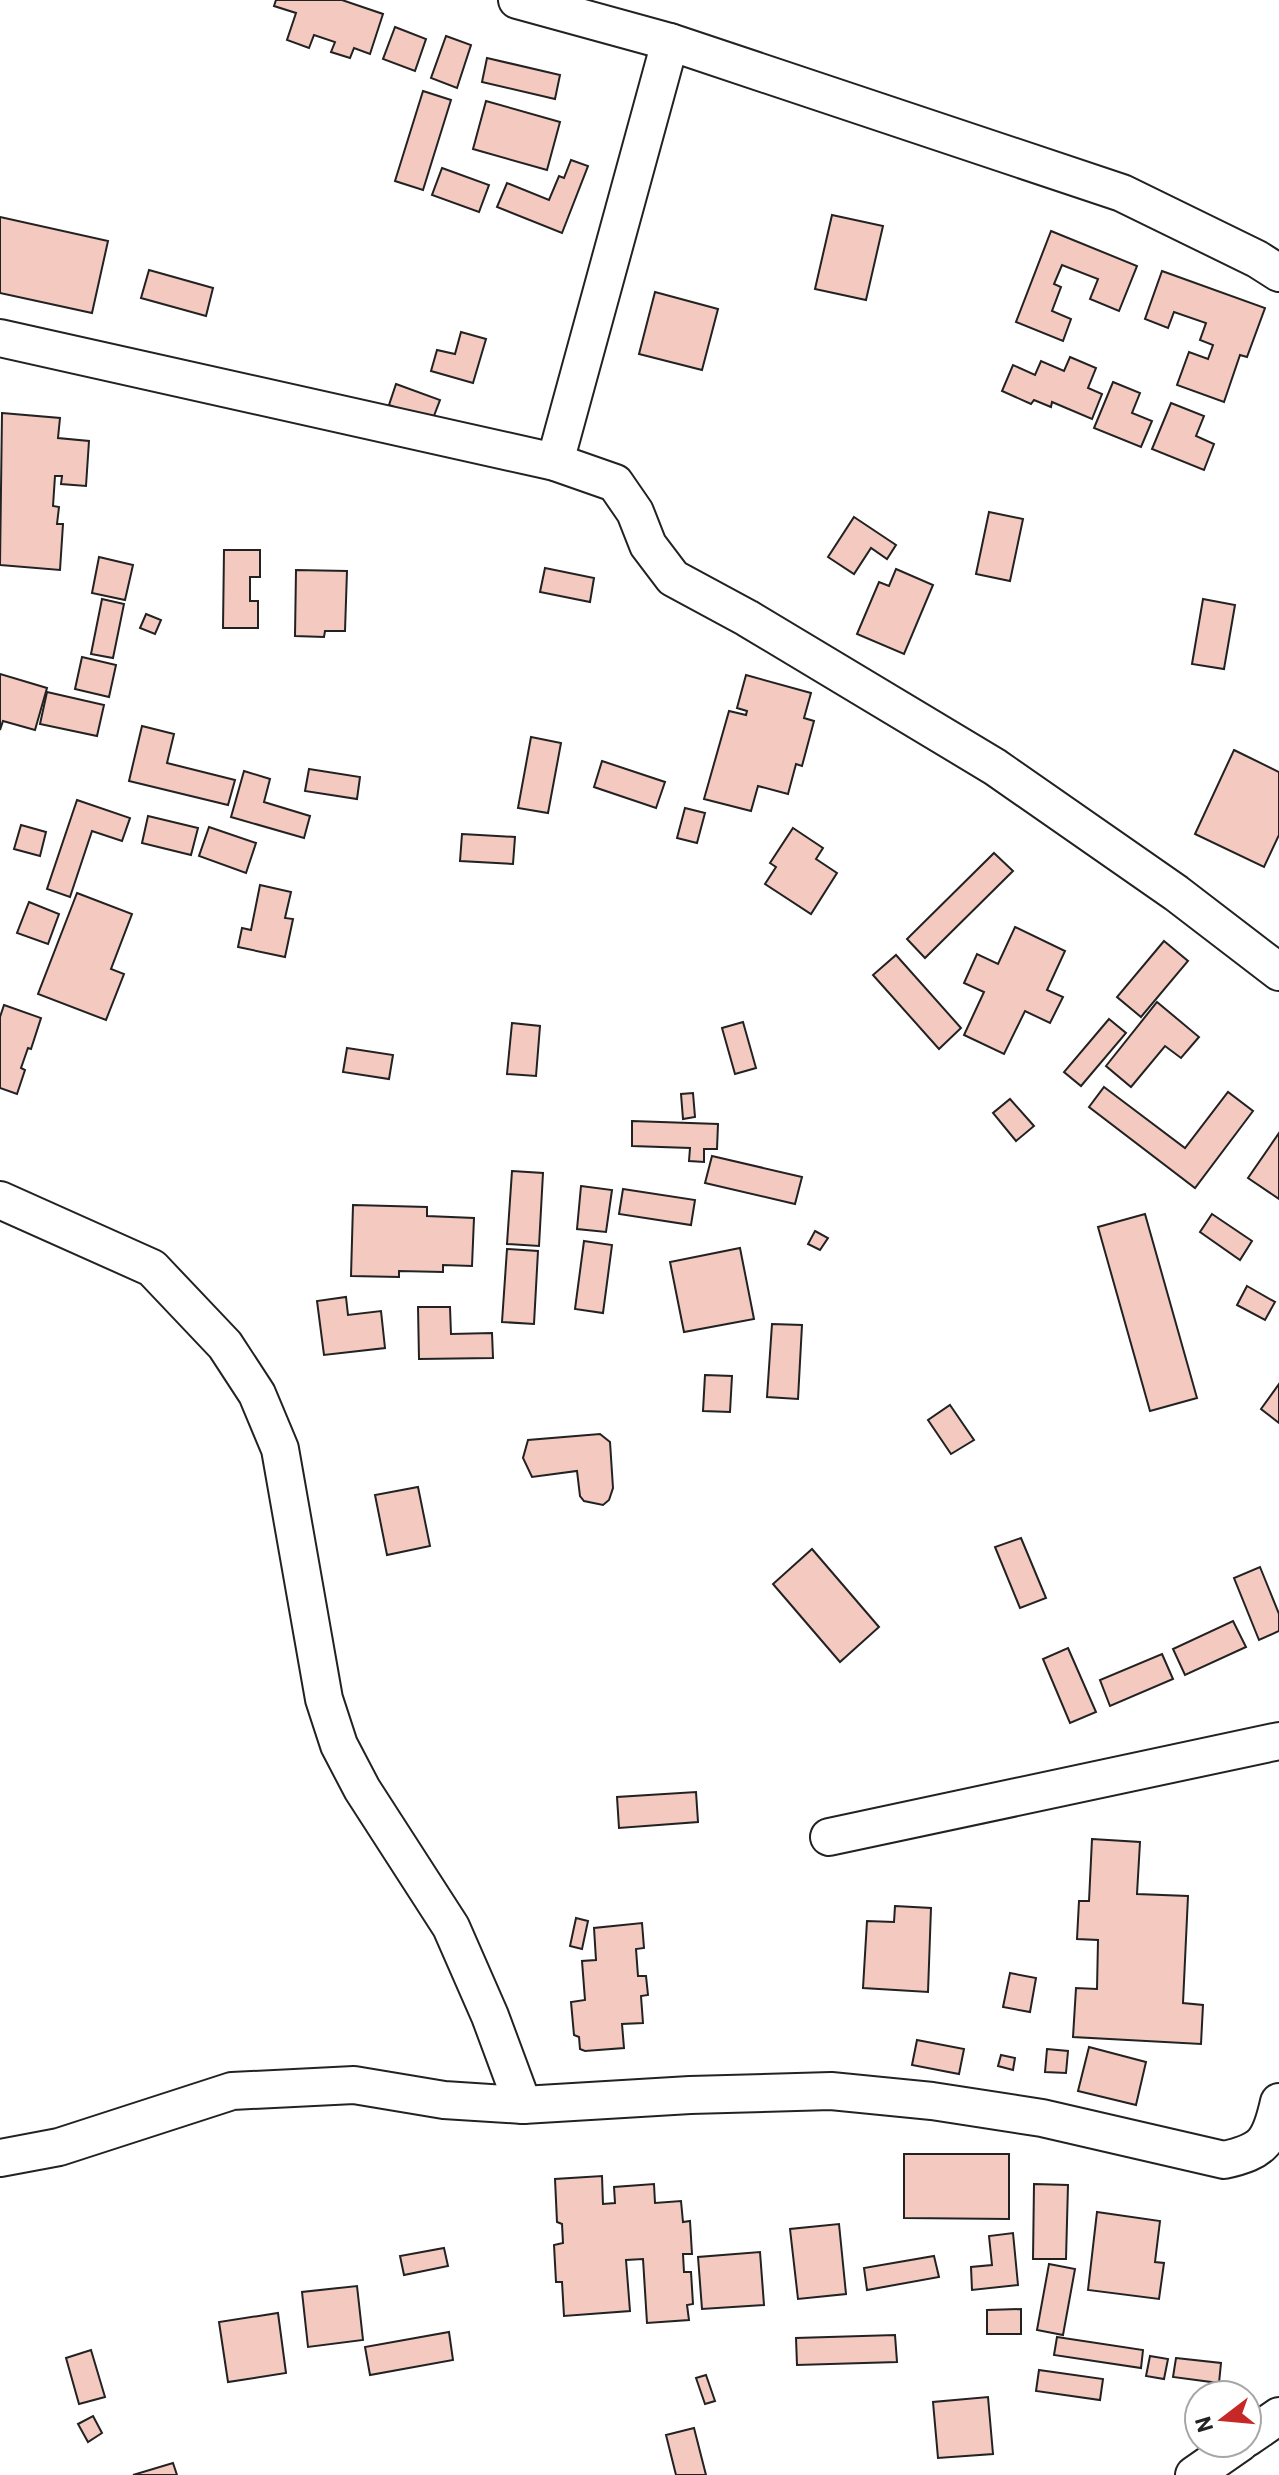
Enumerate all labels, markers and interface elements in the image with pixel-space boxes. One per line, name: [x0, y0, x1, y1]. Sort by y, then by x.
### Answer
north arrow: [1183, 2379, 1263, 2459]
text: N: [1188, 2414, 1217, 2435]

